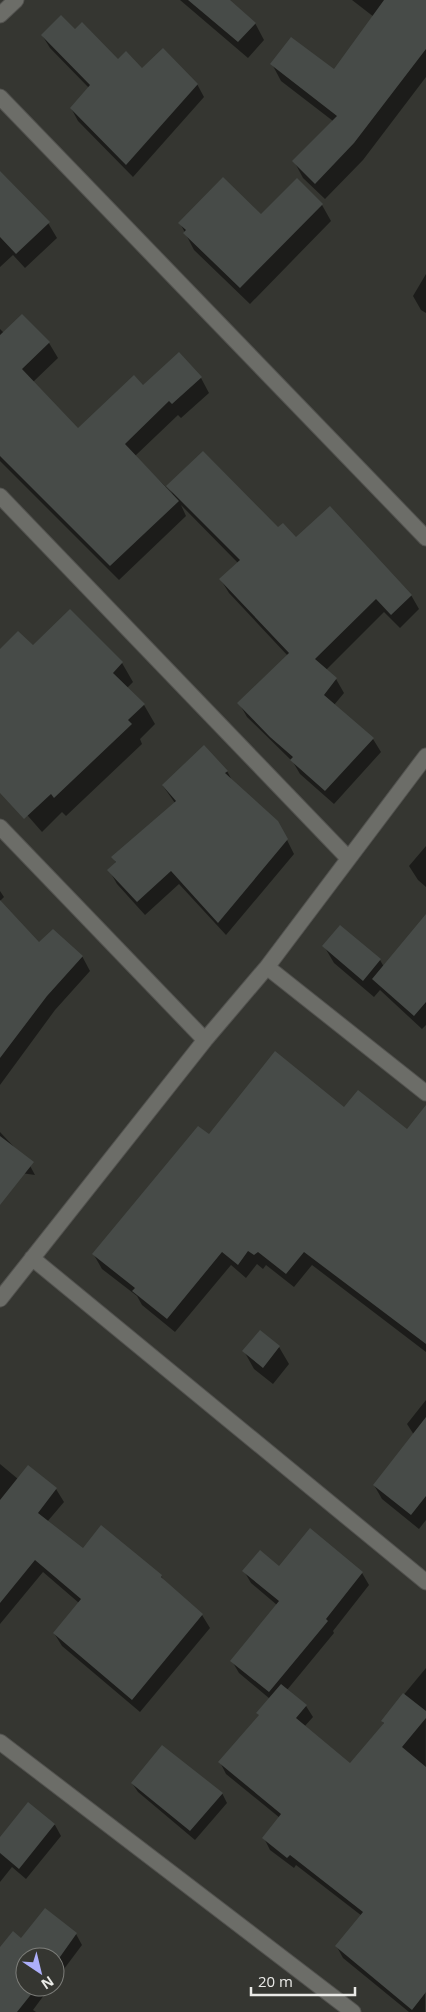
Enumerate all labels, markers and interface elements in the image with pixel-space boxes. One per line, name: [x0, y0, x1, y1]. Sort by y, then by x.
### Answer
north arrow: [15, 1947, 65, 1997]
scale bar: [251, 1964, 355, 1996]
text: 20 m: [258, 1971, 293, 1991]
text: N: [38, 1972, 58, 1994]

